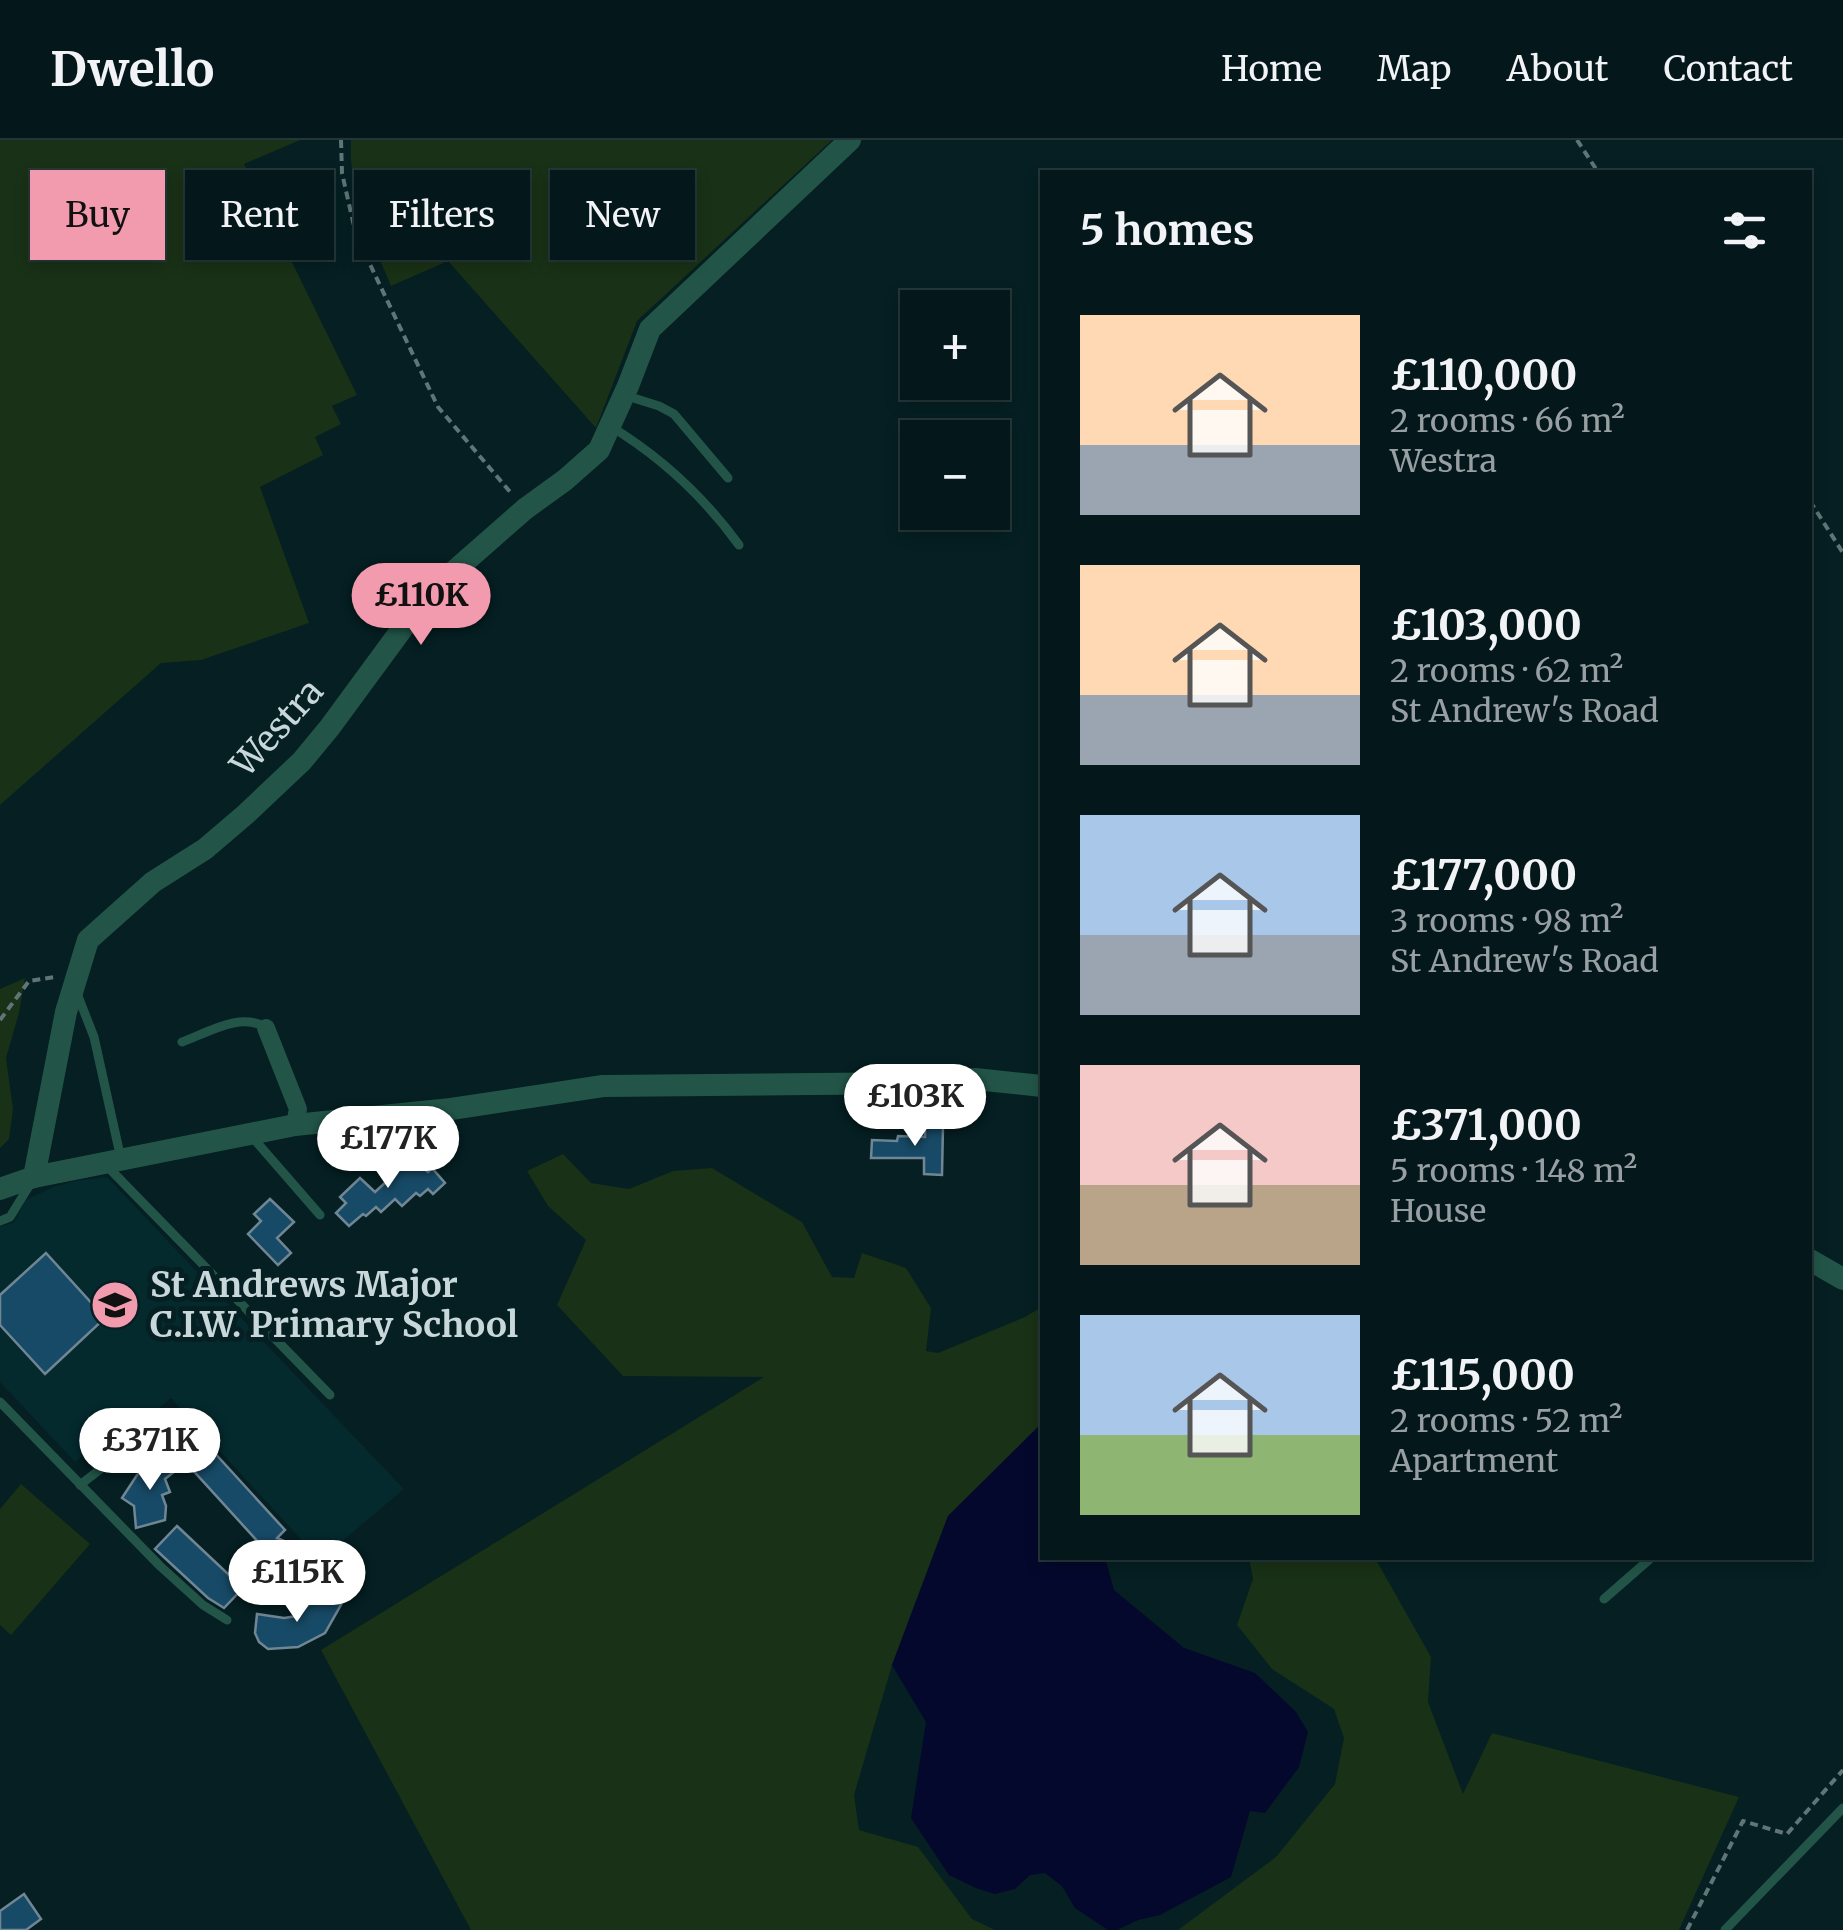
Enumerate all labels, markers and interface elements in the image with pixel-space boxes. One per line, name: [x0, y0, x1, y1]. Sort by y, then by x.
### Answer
text: Dwello: [50, 39, 214, 99]
text: Home: [1221, 47, 1322, 91]
text: Map: [1377, 47, 1452, 91]
text: About: [1507, 47, 1608, 91]
text: Contact: [1663, 47, 1793, 91]
chip: Buy: [30, 170, 165, 260]
chip: Rent: [185, 170, 334, 260]
chip: Filters: [354, 170, 530, 260]
chip: New: [550, 170, 695, 260]
icon: filters: [1717, 203, 1772, 258]
text: 5 homes: [1080, 204, 1254, 256]
map controls: [900, 290, 1010, 530]
button: +: [900, 290, 1010, 400]
text: £110,000: [1390, 349, 1577, 401]
icon: home: [1160, 355, 1280, 475]
text: 2 rooms · 66 m²: [1390, 401, 1625, 441]
button: −: [900, 420, 1010, 530]
text: Westra: [1390, 441, 1497, 481]
pin: £110K: [351, 563, 491, 648]
text: £110K: [374, 575, 468, 615]
text: £103,000: [1390, 599, 1582, 651]
icon: home: [1160, 605, 1280, 725]
text: 2 rooms · 62 m²: [1390, 651, 1623, 691]
street label: Westra: [221, 670, 333, 787]
text: St Andrew's Road: [1390, 691, 1659, 731]
text: £177,000: [1390, 849, 1577, 901]
icon: home: [1160, 855, 1280, 975]
text: 3 rooms · 98 m²: [1390, 901, 1623, 941]
text: St Andrew's Road: [1390, 941, 1659, 981]
pin: £103K: [845, 1064, 985, 1149]
text: £103K: [866, 1076, 964, 1116]
text: £371,000: [1390, 1099, 1582, 1151]
icon: home: [1160, 1105, 1280, 1225]
pin: £177K: [318, 1106, 458, 1191]
text: £177K: [339, 1118, 437, 1158]
text: 5 rooms · 148 m²: [1390, 1151, 1637, 1191]
text: House: [1390, 1191, 1486, 1231]
place label: St Andrews Major C.I.W. Primary School: [150, 1263, 518, 1347]
school or university icon: St Andrews Major C.I.W. Primary School: [89, 1279, 141, 1331]
text: £115,000: [1390, 1349, 1575, 1401]
icon: home: [1160, 1355, 1280, 1475]
text: 2 rooms · 52 m²: [1390, 1401, 1622, 1441]
pin: £371K: [80, 1408, 220, 1493]
text: £371K: [101, 1420, 199, 1460]
text: Apartment: [1390, 1441, 1558, 1481]
pin: £115K: [227, 1540, 367, 1625]
text: £115K: [250, 1552, 344, 1592]

